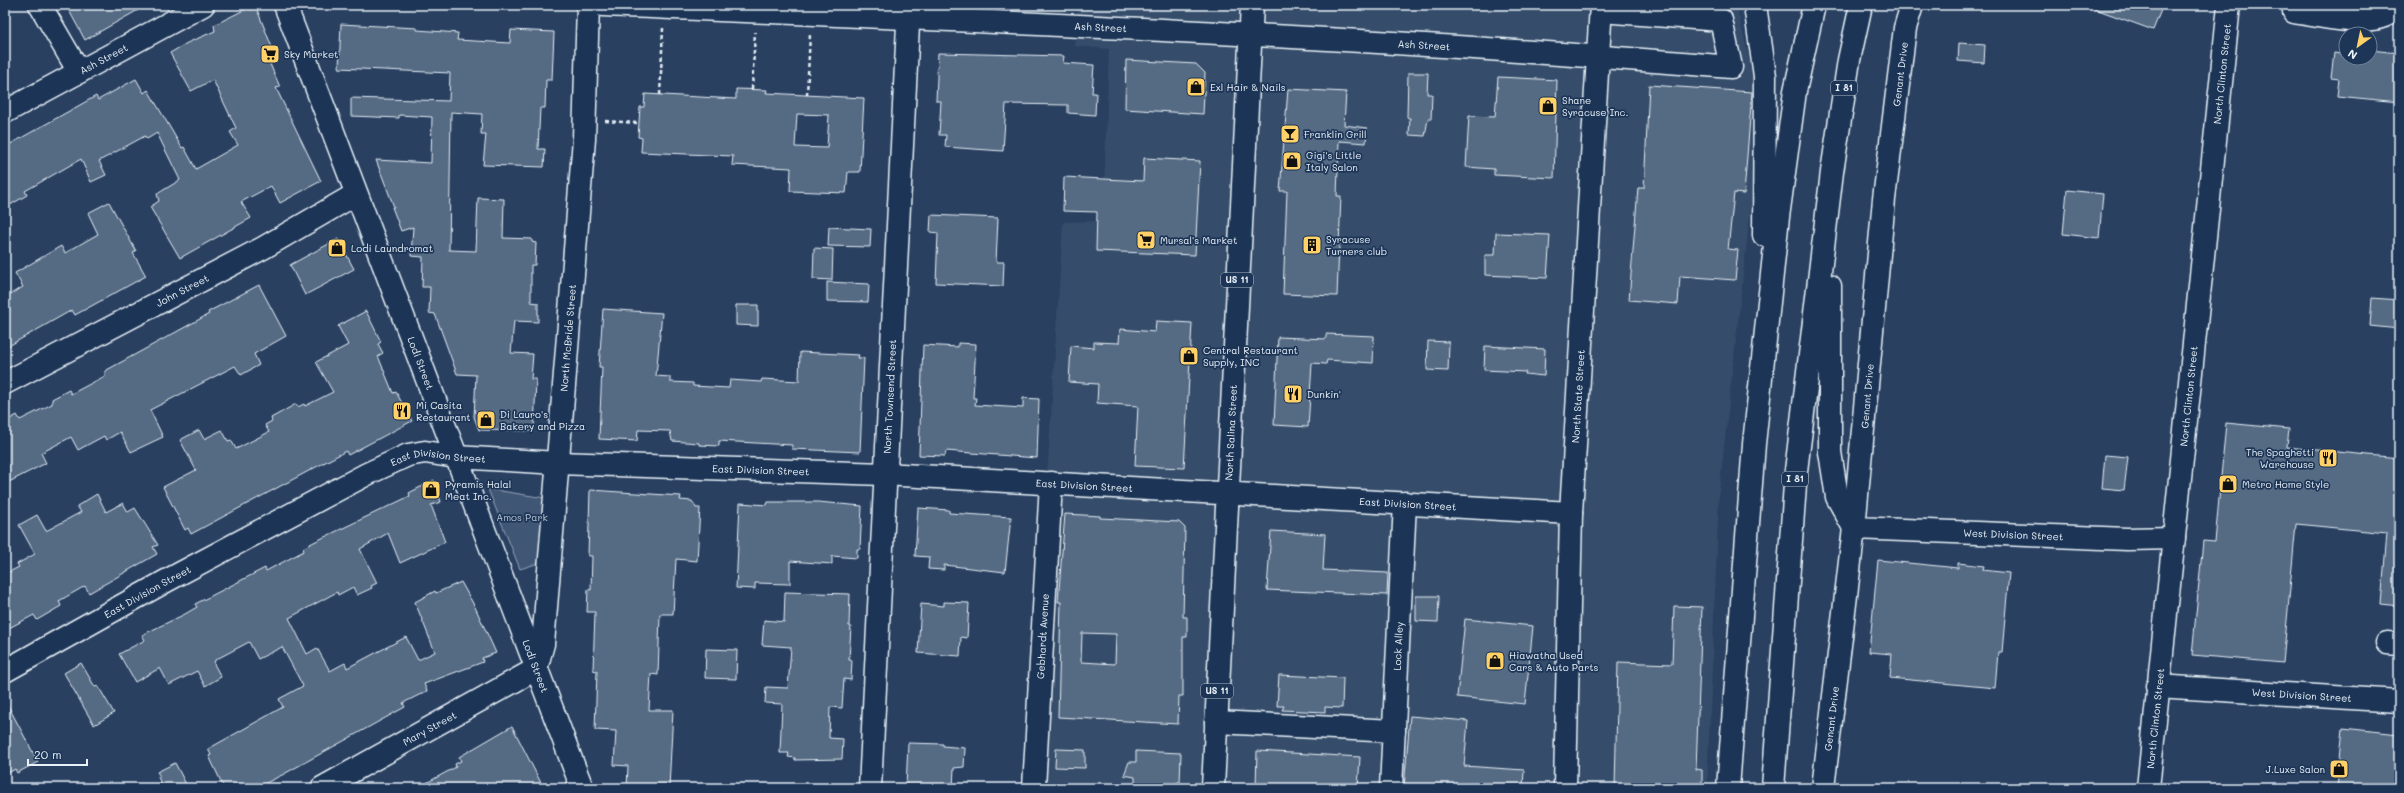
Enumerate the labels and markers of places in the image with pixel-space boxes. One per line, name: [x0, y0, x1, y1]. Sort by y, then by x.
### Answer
supermarket icon: Sky Market: [259, 43, 281, 65]
place label: Sky Market: [284, 47, 338, 61]
shop icon: Exl Hair & Nails: [1185, 76, 1207, 98]
place label: Exl Hair & Nails: [1210, 80, 1286, 94]
place label: Shane Syracuse Inc.: [1562, 93, 1628, 119]
shop icon: Shane Syracuse Inc.: [1537, 95, 1559, 117]
bar icon: Franklin Grill: [1279, 123, 1301, 145]
place label: Franklin Grill: [1304, 127, 1367, 141]
place label: Gigi's Little Italy Salon: [1306, 148, 1361, 174]
shop icon: Gigi's Little Italy Salon: [1281, 150, 1303, 172]
supermarket icon: Mursal's Market: [1135, 229, 1157, 251]
place label: Syracuse Turners club: [1326, 232, 1387, 258]
place label: Mursal's Market: [1160, 233, 1237, 247]
building icon: Syracuse Turners club: [1301, 234, 1323, 256]
shop icon: Lodi Laundromat: [326, 237, 348, 259]
place label: Lodi Laundromat: [351, 241, 433, 255]
place label: Central Restaurant Supply, INC: [1203, 343, 1298, 369]
shop icon: Central Restaurant Supply, INC: [1178, 345, 1200, 367]
restaurant icon: Dunkin': [1282, 383, 1304, 405]
place label: Dunkin': [1307, 387, 1341, 401]
place label: Mi Casita Restaurant: [416, 398, 471, 424]
restaurant icon: Mi Casita Restaurant: [391, 400, 413, 422]
place label: Di Lauro's Bakery and Pizza: [500, 407, 585, 433]
shop icon: Di Lauro's Bakery and Pizza: [475, 409, 497, 431]
place label: The Spaghetti Warehouse: [2246, 445, 2314, 471]
restaurant icon: The Spaghetti Warehouse: [2317, 447, 2339, 469]
shop icon: Metro Home Style: [2217, 473, 2239, 495]
place label: Pyramis Halal Meat Inc.: [445, 477, 511, 503]
place label: Metro Home Style: [2242, 477, 2329, 491]
shop icon: Pyramis Halal Meat Inc.: [420, 479, 442, 501]
place label: Hiawatha Used Cars & Auto Parts: [1509, 648, 1599, 674]
shop icon: Hiawatha Used Cars & Auto Parts: [1484, 650, 1506, 672]
shop icon: J.Luxe Salon: [2328, 758, 2350, 780]
place label: J.Luxe Salon: [2266, 762, 2325, 776]

